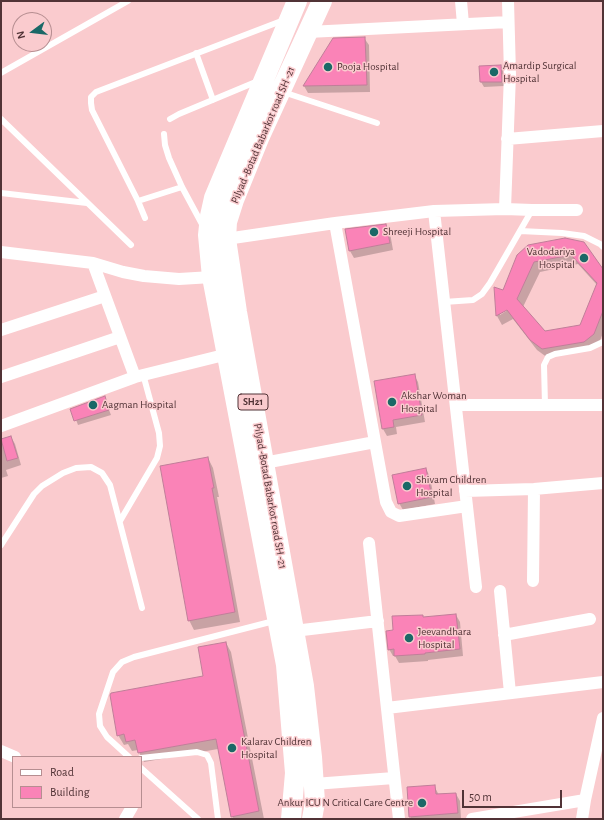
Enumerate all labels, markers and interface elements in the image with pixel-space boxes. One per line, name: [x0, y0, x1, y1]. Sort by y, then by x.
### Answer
north arrow: [12, 12, 52, 52]
text: N: [15, 30, 27, 40]
place label: Amardip Surgical Hospital: [503, 59, 577, 85]
place label: Pooja Hospital: [337, 60, 399, 74]
marker: Pooja Hospital: [322, 61, 334, 73]
street label: Pilyad -Botad Babarkot road SH -21: [228, 65, 298, 205]
marker: Amardip Surgical Hospital: [488, 66, 500, 78]
place label: Shreeji Hospital: [383, 225, 451, 239]
marker: Shreeji Hospital: [368, 226, 380, 238]
place label: Vadodariya Hospital: [527, 245, 575, 271]
marker: Vadodariya Hospital: [578, 252, 590, 264]
place label: Akshar Woman Hospital: [401, 389, 467, 415]
road number: SH21: [238, 394, 268, 410]
marker: Akshar Woman Hospital: [386, 396, 398, 408]
place label: Aagman Hospital: [102, 398, 176, 412]
marker: Aagman Hospital: [87, 399, 99, 411]
street label: Pilyad -Botad Babarkot road SH -21: [251, 422, 289, 570]
place label: Shivam Children Hospital: [416, 473, 486, 499]
marker: Shivam Children Hospital: [401, 480, 413, 492]
place label: Jeevandhara Hospital: [418, 625, 471, 651]
marker: Jeevandhara Hospital: [403, 632, 415, 644]
place label: Kalarav Children Hospital: [241, 735, 311, 761]
marker: Kalarav Children Hospital: [226, 742, 238, 754]
legend: [12, 756, 142, 808]
text: Road: [50, 766, 74, 778]
scale bar: [464, 782, 564, 808]
text: Building: [50, 786, 90, 798]
text: 50 m: [469, 791, 492, 803]
place label: Ankur ICU N Critical Care Centre: [278, 796, 413, 810]
marker: Ankur ICU N Critical Care Centre: [416, 797, 428, 809]

